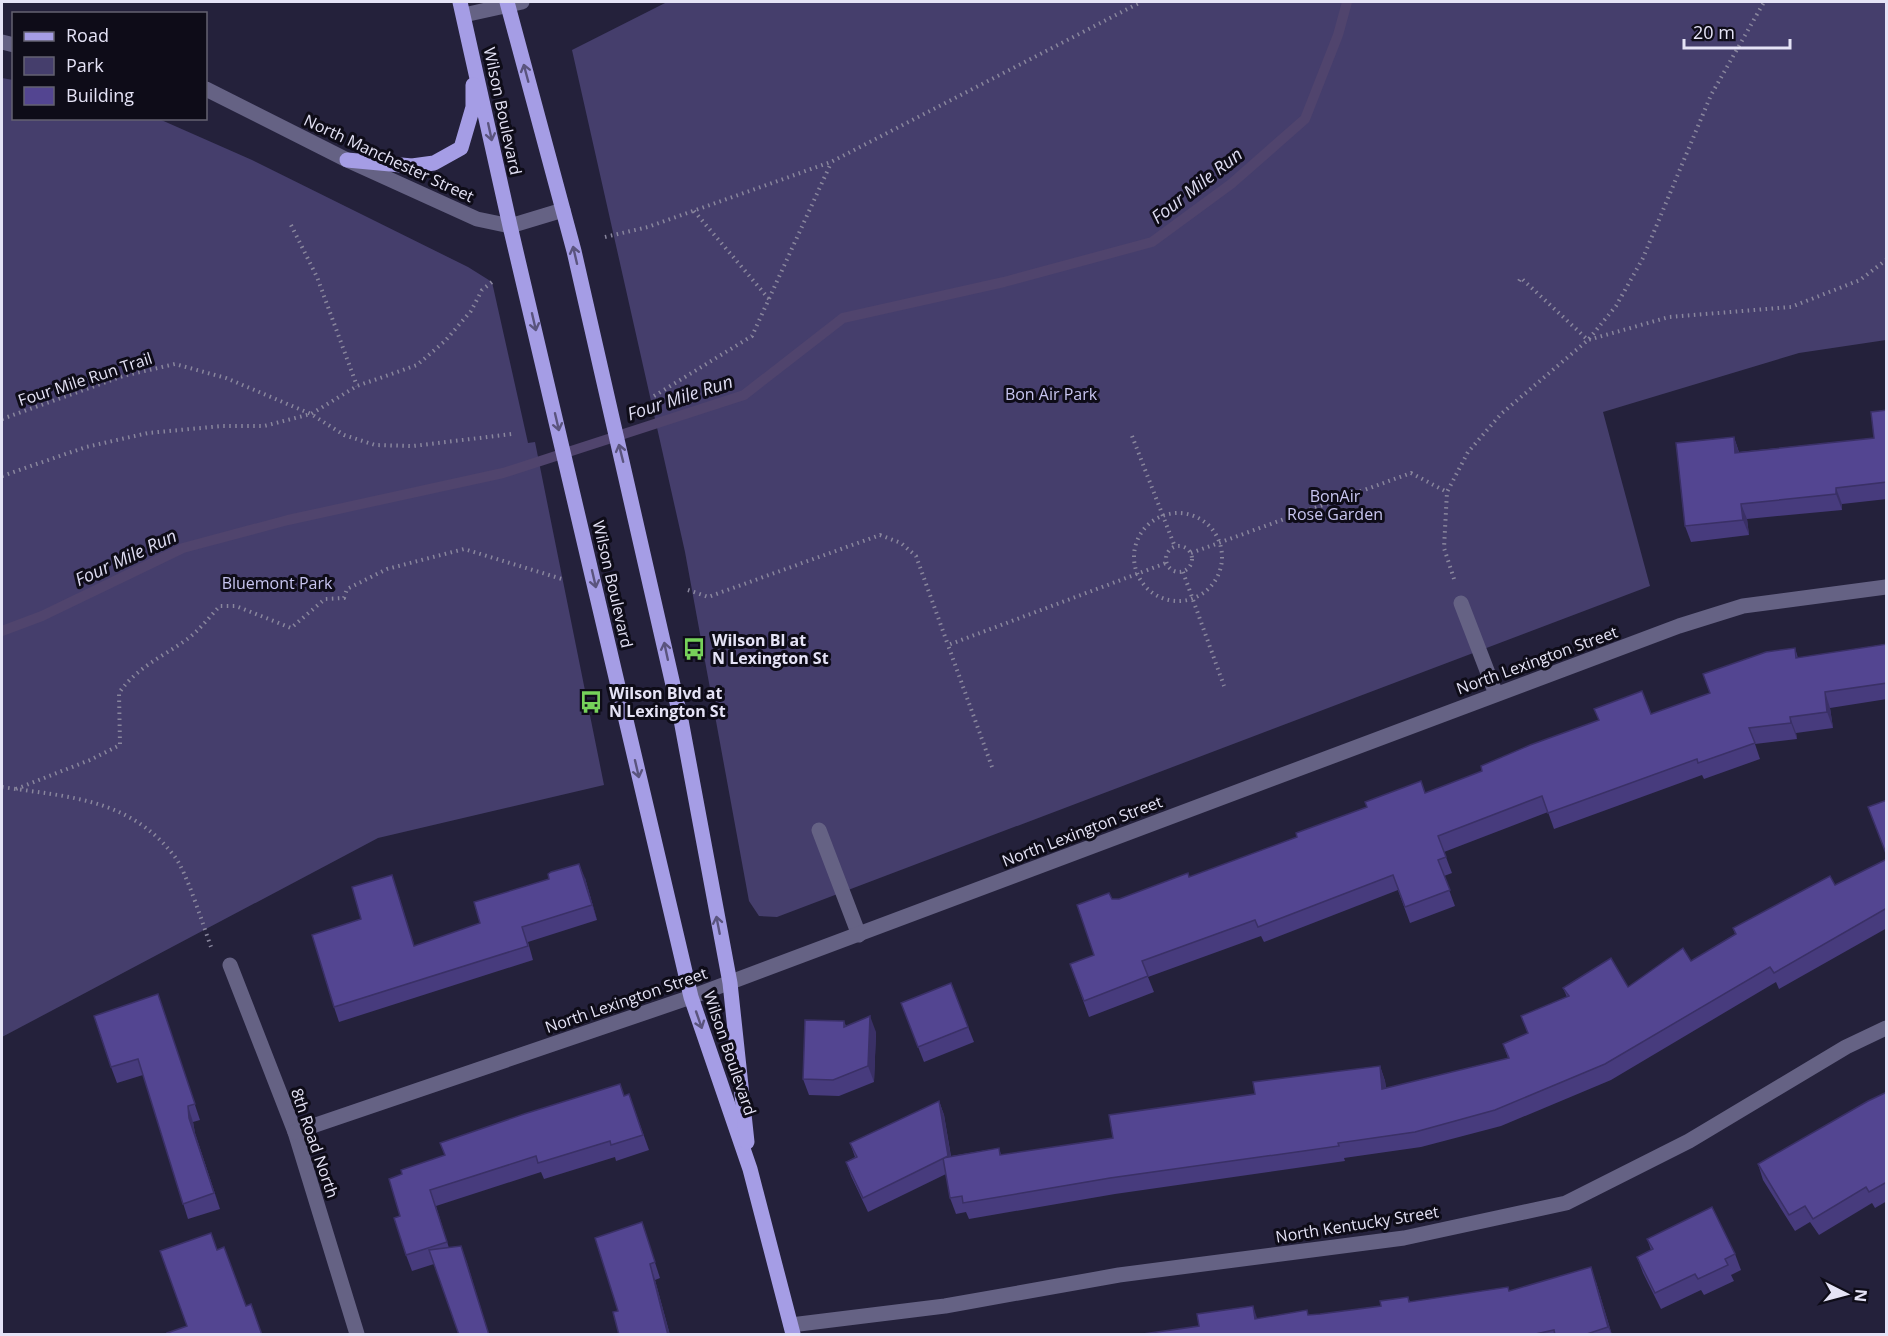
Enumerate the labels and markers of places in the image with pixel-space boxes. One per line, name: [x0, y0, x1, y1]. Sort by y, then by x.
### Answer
place label: Wilson Bl at N Lexington St: [712, 629, 829, 669]
bus stop icon: Wilson Bl at N Lexington St: [681, 636, 707, 662]
place label: Wilson Blvd at N Lexington St: [609, 682, 726, 722]
bus stop icon: Wilson Blvd at N Lexington St: [578, 689, 604, 715]

